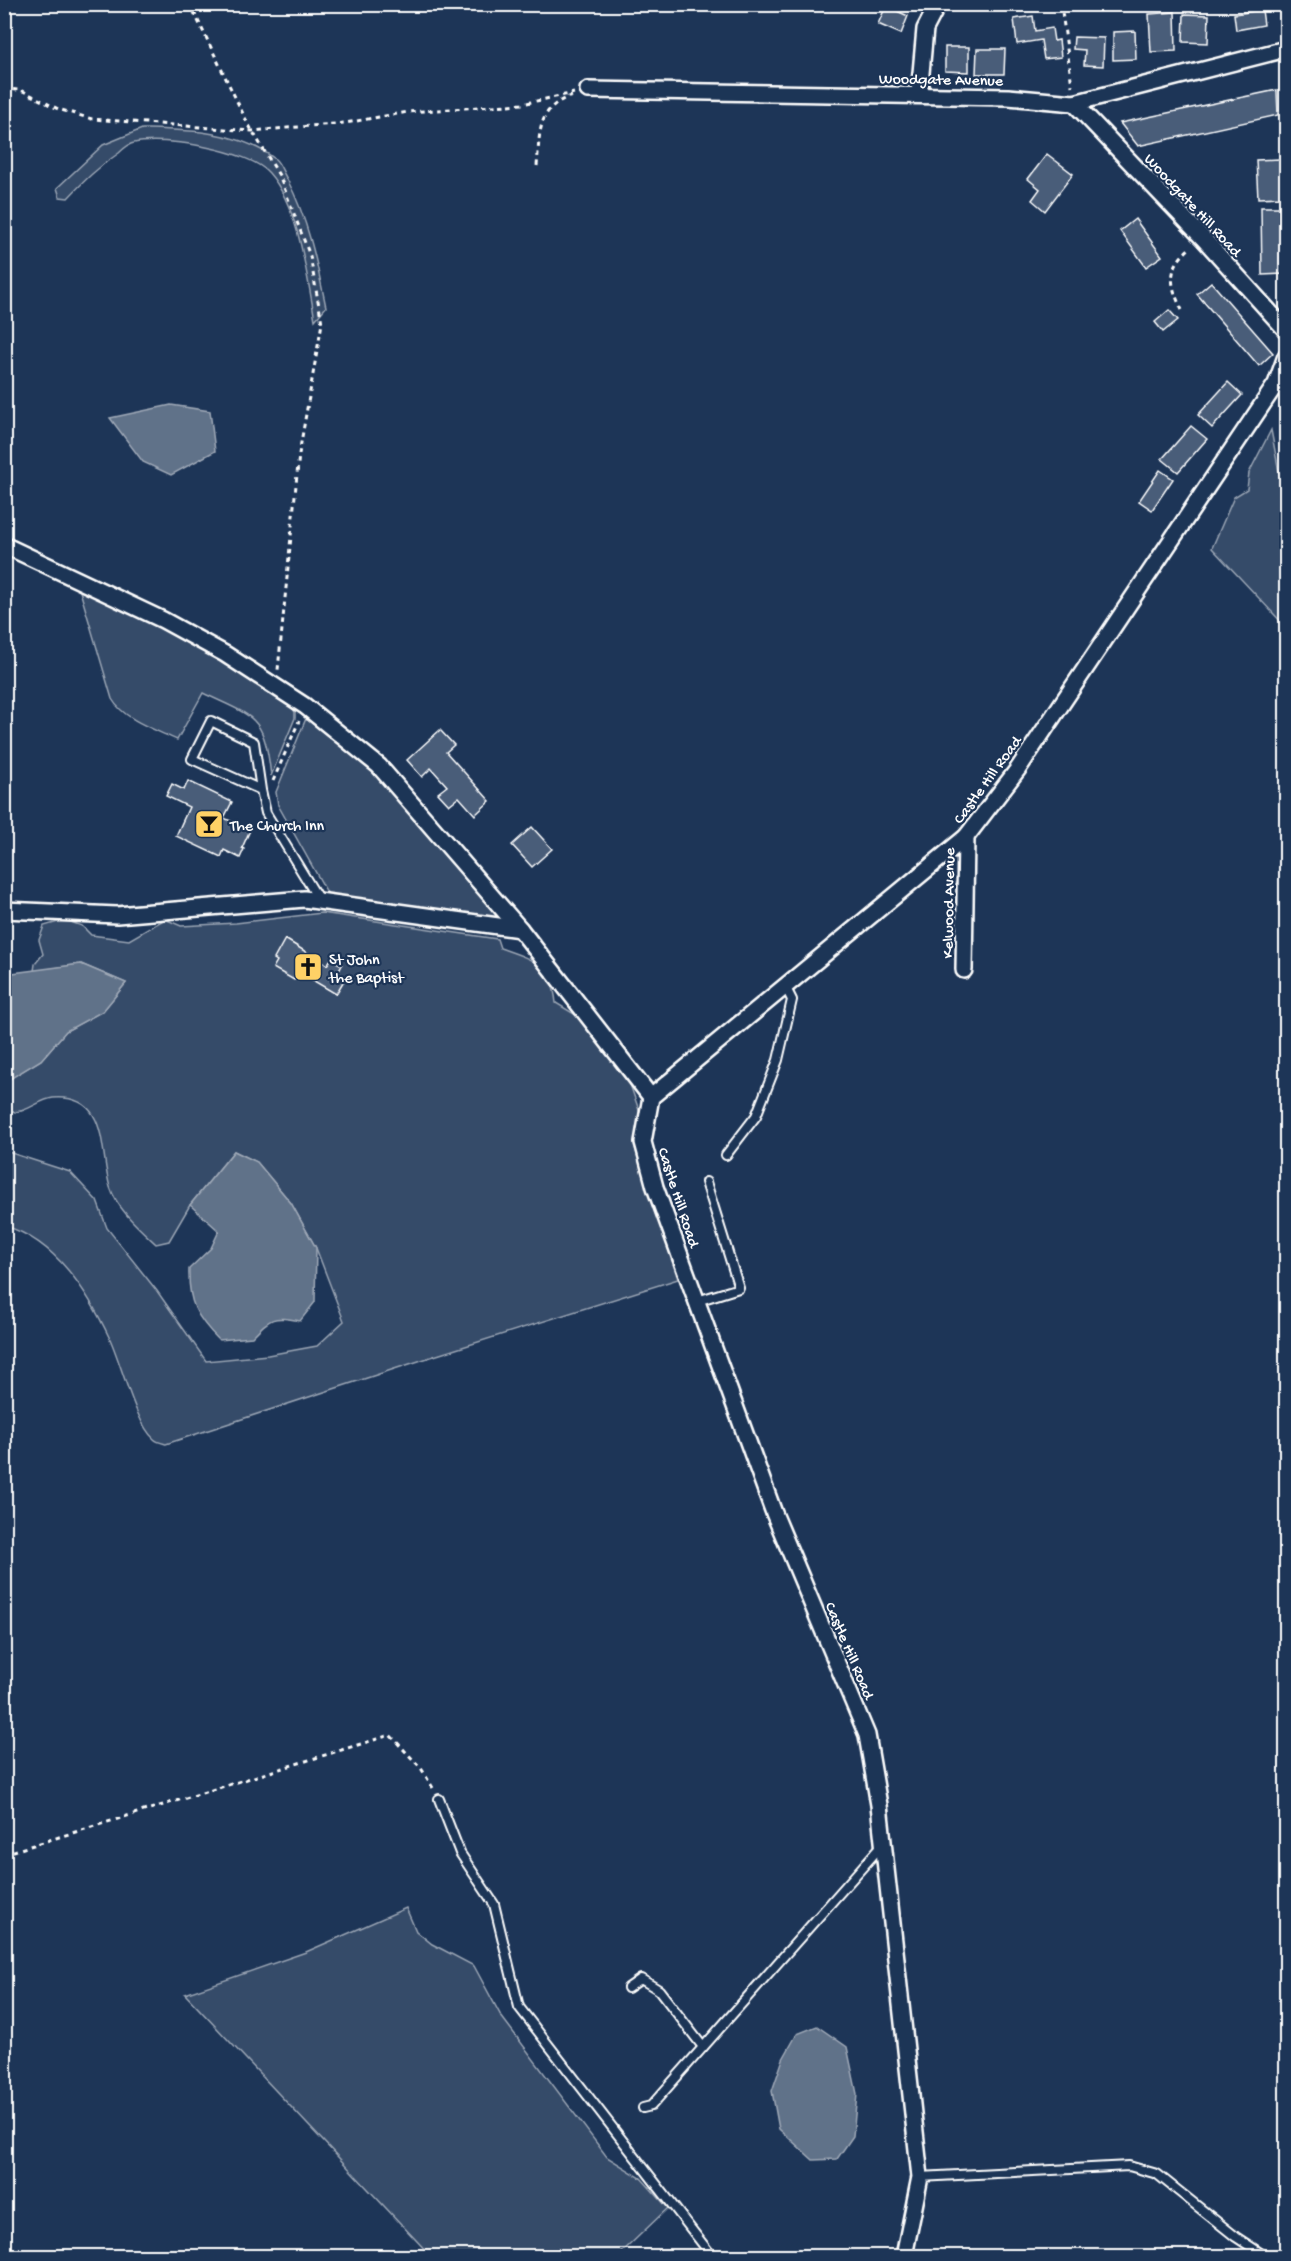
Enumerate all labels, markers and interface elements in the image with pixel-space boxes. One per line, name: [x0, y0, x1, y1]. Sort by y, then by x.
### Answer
street label: Woodgate Avenue: [879, 71, 1004, 92]
street label: Woodgate Hill Road: [1139, 151, 1245, 263]
street label: Castle Hill Road: [951, 732, 1028, 829]
bar icon: The Church Inn: [193, 808, 225, 840]
place label: The Church Inn: [229, 818, 325, 837]
street label: Kelwood Avenue: [940, 847, 961, 959]
church icon: St John the Baptist: [292, 951, 324, 983]
place label: St John the Baptist: [328, 952, 405, 989]
street label: Castle Hill Road: [652, 1146, 702, 1252]
street label: Castle Hill Road: [819, 1600, 877, 1704]

